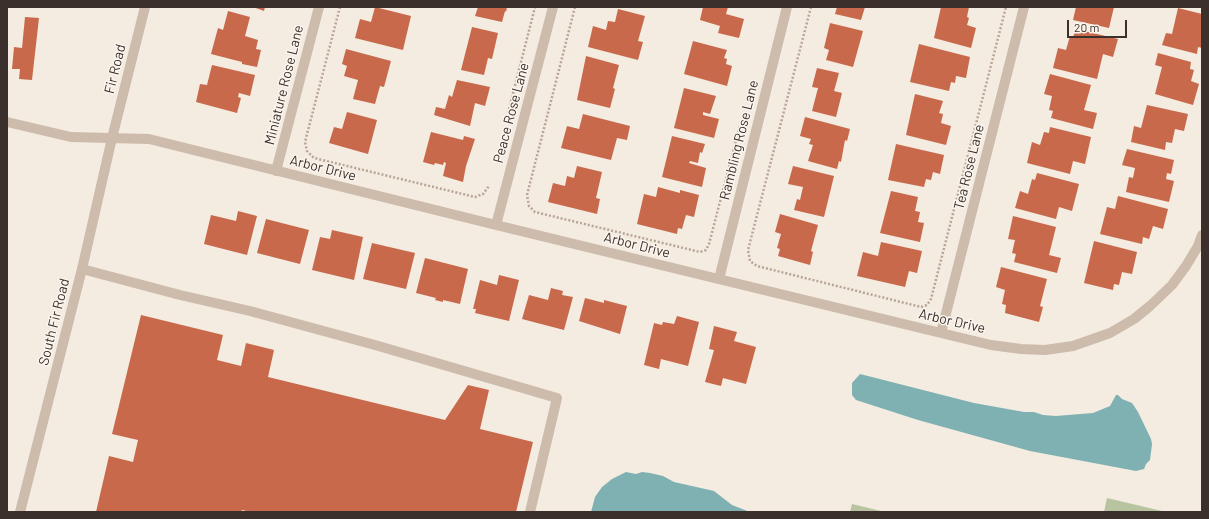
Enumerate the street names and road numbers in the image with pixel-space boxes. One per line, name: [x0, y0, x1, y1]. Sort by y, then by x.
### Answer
street label: Miniature Rose Lane: [261, 23, 307, 147]
street label: Fir Road: [101, 43, 129, 95]
street label: Peace Rose Lane: [490, 61, 532, 165]
street label: Rambling Rose Lane: [716, 78, 762, 202]
street label: Tea Rose Lane: [950, 123, 988, 211]
street label: Arbor Drive: [288, 152, 358, 184]
street label: Arbor Drive: [602, 229, 672, 261]
street label: South Fir Road: [35, 277, 73, 367]
street label: Arbor Drive: [917, 305, 987, 337]

